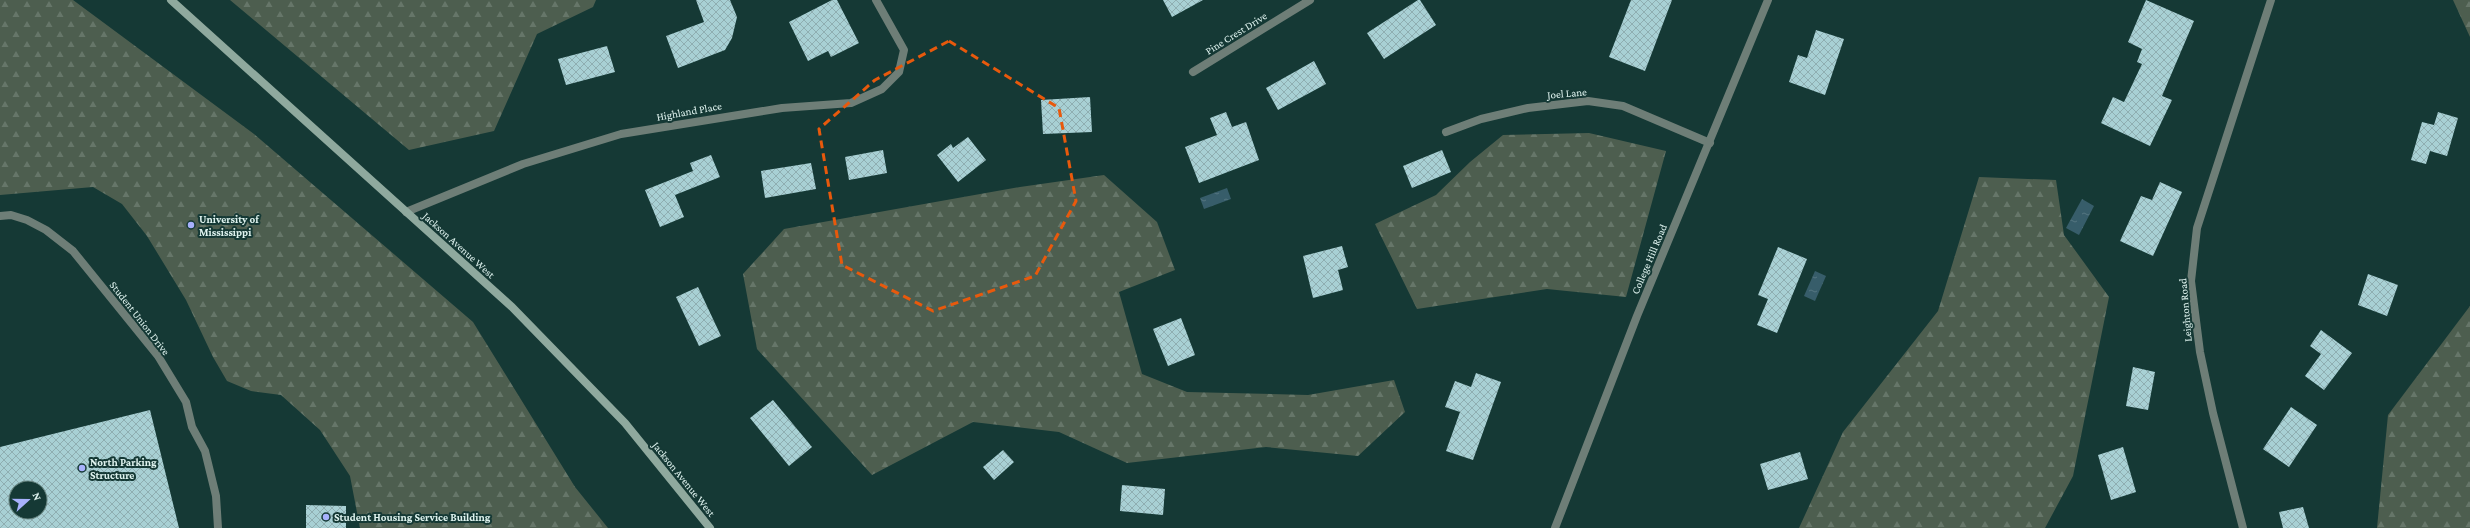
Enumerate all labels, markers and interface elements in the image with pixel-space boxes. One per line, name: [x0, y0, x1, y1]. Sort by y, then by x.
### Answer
street label: Pine Crest Drive: [1203, 9, 1269, 57]
street label: Joel Lane: [1546, 85, 1588, 102]
street label: Highland Place: [655, 99, 723, 124]
street label: Jackson Avenue West: [419, 209, 498, 281]
place label: University of Mississippi: [199, 213, 260, 238]
marker: University of Mississippi: [186, 220, 196, 230]
street label: College Hill Road: [1629, 222, 1670, 296]
street label: Leighton Road: [2176, 277, 2195, 342]
street label: Student Union Drive: [108, 279, 173, 357]
street label: Jackson Avenue West: [649, 438, 718, 520]
place label: North Parking Structure: [90, 456, 157, 481]
marker: North Parking Structure: [77, 463, 87, 473]
north arrow: [8, 480, 48, 520]
text: N: [30, 491, 44, 503]
place label: Student Housing Service Building: [334, 511, 491, 523]
marker: Student Housing Service Building: [321, 512, 331, 522]

